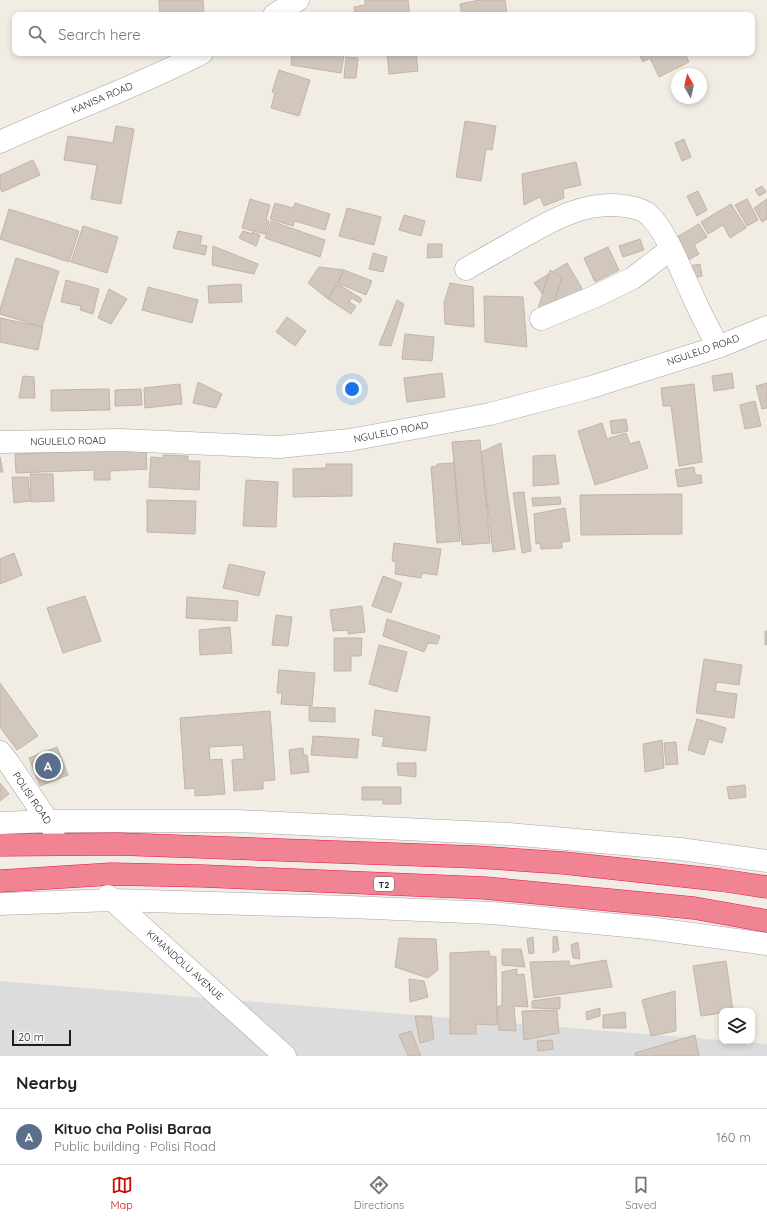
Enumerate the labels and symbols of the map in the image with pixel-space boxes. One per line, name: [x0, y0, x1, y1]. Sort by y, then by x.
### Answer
north arrow: [671, 68, 707, 104]
street label: KANISA ROAD: [69, 79, 135, 117]
street label: NGULELO ROAD: [665, 332, 741, 368]
your location: [342, 379, 362, 399]
street label: NGULELO ROAD: [353, 418, 429, 446]
street label: NGULELO ROAD: [30, 434, 106, 448]
pin: A: [35, 751, 61, 781]
street label: POLISI ROAD: [10, 769, 54, 827]
road number: T2: [374, 877, 394, 891]
street label: KIMANDOLU AVENUE: [144, 927, 226, 1003]
scale bar: [12, 1028, 71, 1047]

